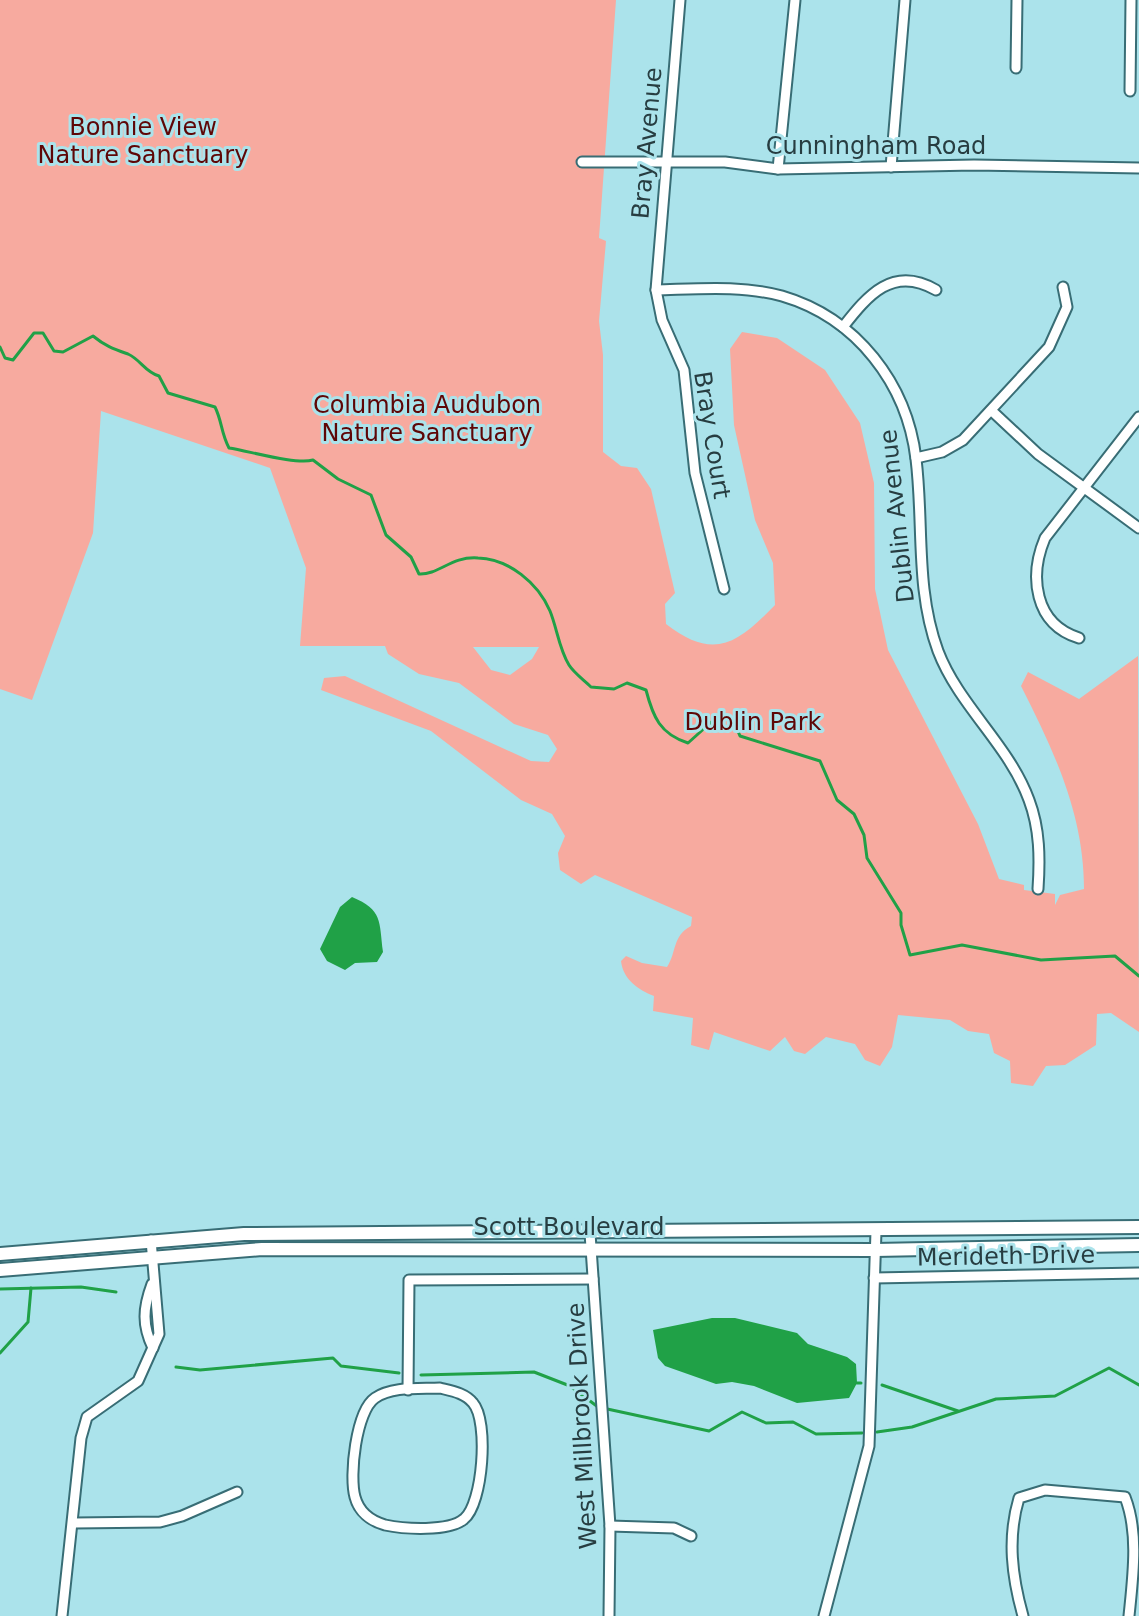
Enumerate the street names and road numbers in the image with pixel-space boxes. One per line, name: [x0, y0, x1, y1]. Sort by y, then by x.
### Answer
street label: Bray Avenue: [626, 66, 668, 220]
street label: Cunningham Road: [766, 132, 986, 160]
street label: Bray Court: [688, 369, 736, 501]
street label: Dublin Avenue: [874, 428, 920, 604]
street label: Scott Boulevard: [474, 1213, 664, 1241]
street label: Merideth Drive: [917, 1240, 1095, 1272]
street label: West Millbrook Drive: [562, 1302, 602, 1550]

